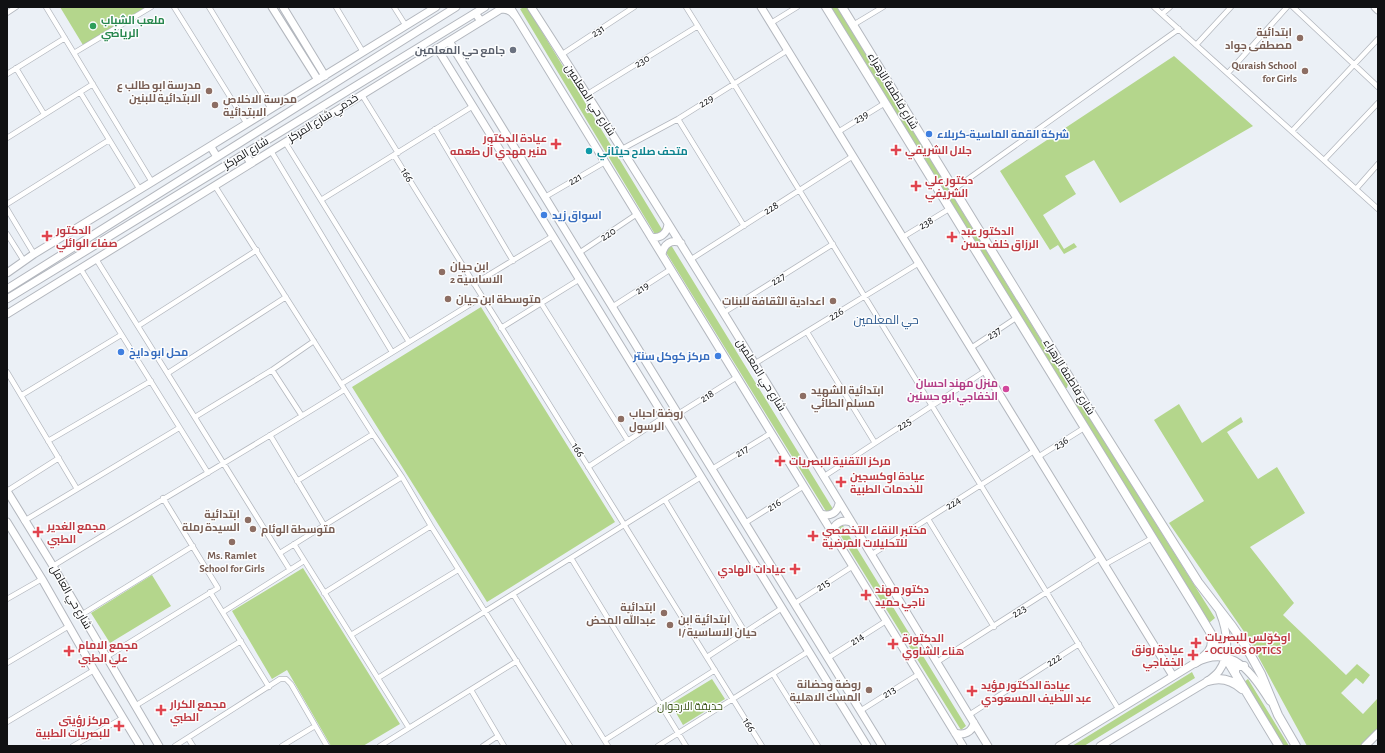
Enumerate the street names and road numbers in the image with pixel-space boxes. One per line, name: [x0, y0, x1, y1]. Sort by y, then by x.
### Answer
street label: 231: [589, 23, 607, 39]
street label: شارع فاطمة الزهراء: [864, 51, 920, 132]
street label: 230: [633, 52, 652, 70]
street label: شارع حي المعلمين: [560, 62, 617, 139]
street label: خدمي شارع المركز: [285, 92, 362, 147]
street label: 229: [697, 92, 715, 110]
street label: 239: [852, 108, 870, 126]
street label: شارع المركز: [221, 135, 271, 173]
street label: 166: [399, 166, 415, 184]
street label: 221: [566, 171, 584, 187]
street label: 228: [762, 199, 780, 217]
street label: 238: [917, 214, 935, 232]
street label: 220: [598, 225, 618, 243]
street label: 227: [769, 270, 787, 288]
street label: 219: [633, 280, 651, 296]
street label: 226: [827, 305, 845, 323]
street label: 237: [985, 324, 1003, 341]
street label: شارع حي المعلمين: [732, 337, 788, 415]
street label: شارع فاطمة الزهراء: [1040, 337, 1097, 418]
street label: 218: [698, 388, 716, 404]
street label: 225: [895, 415, 913, 433]
street label: 236: [1052, 434, 1070, 452]
street label: 166: [570, 441, 586, 459]
street label: 217: [733, 443, 751, 459]
street label: 224: [944, 494, 962, 512]
street label: 216: [765, 497, 783, 513]
street label: شارع حي العامل: [46, 563, 94, 632]
street label: 215: [814, 577, 832, 593]
street label: 223: [1010, 602, 1028, 620]
street label: 214: [848, 631, 866, 647]
street label: 222: [1045, 651, 1063, 669]
street label: 213: [880, 684, 898, 700]
street label: 166: [741, 716, 757, 734]

